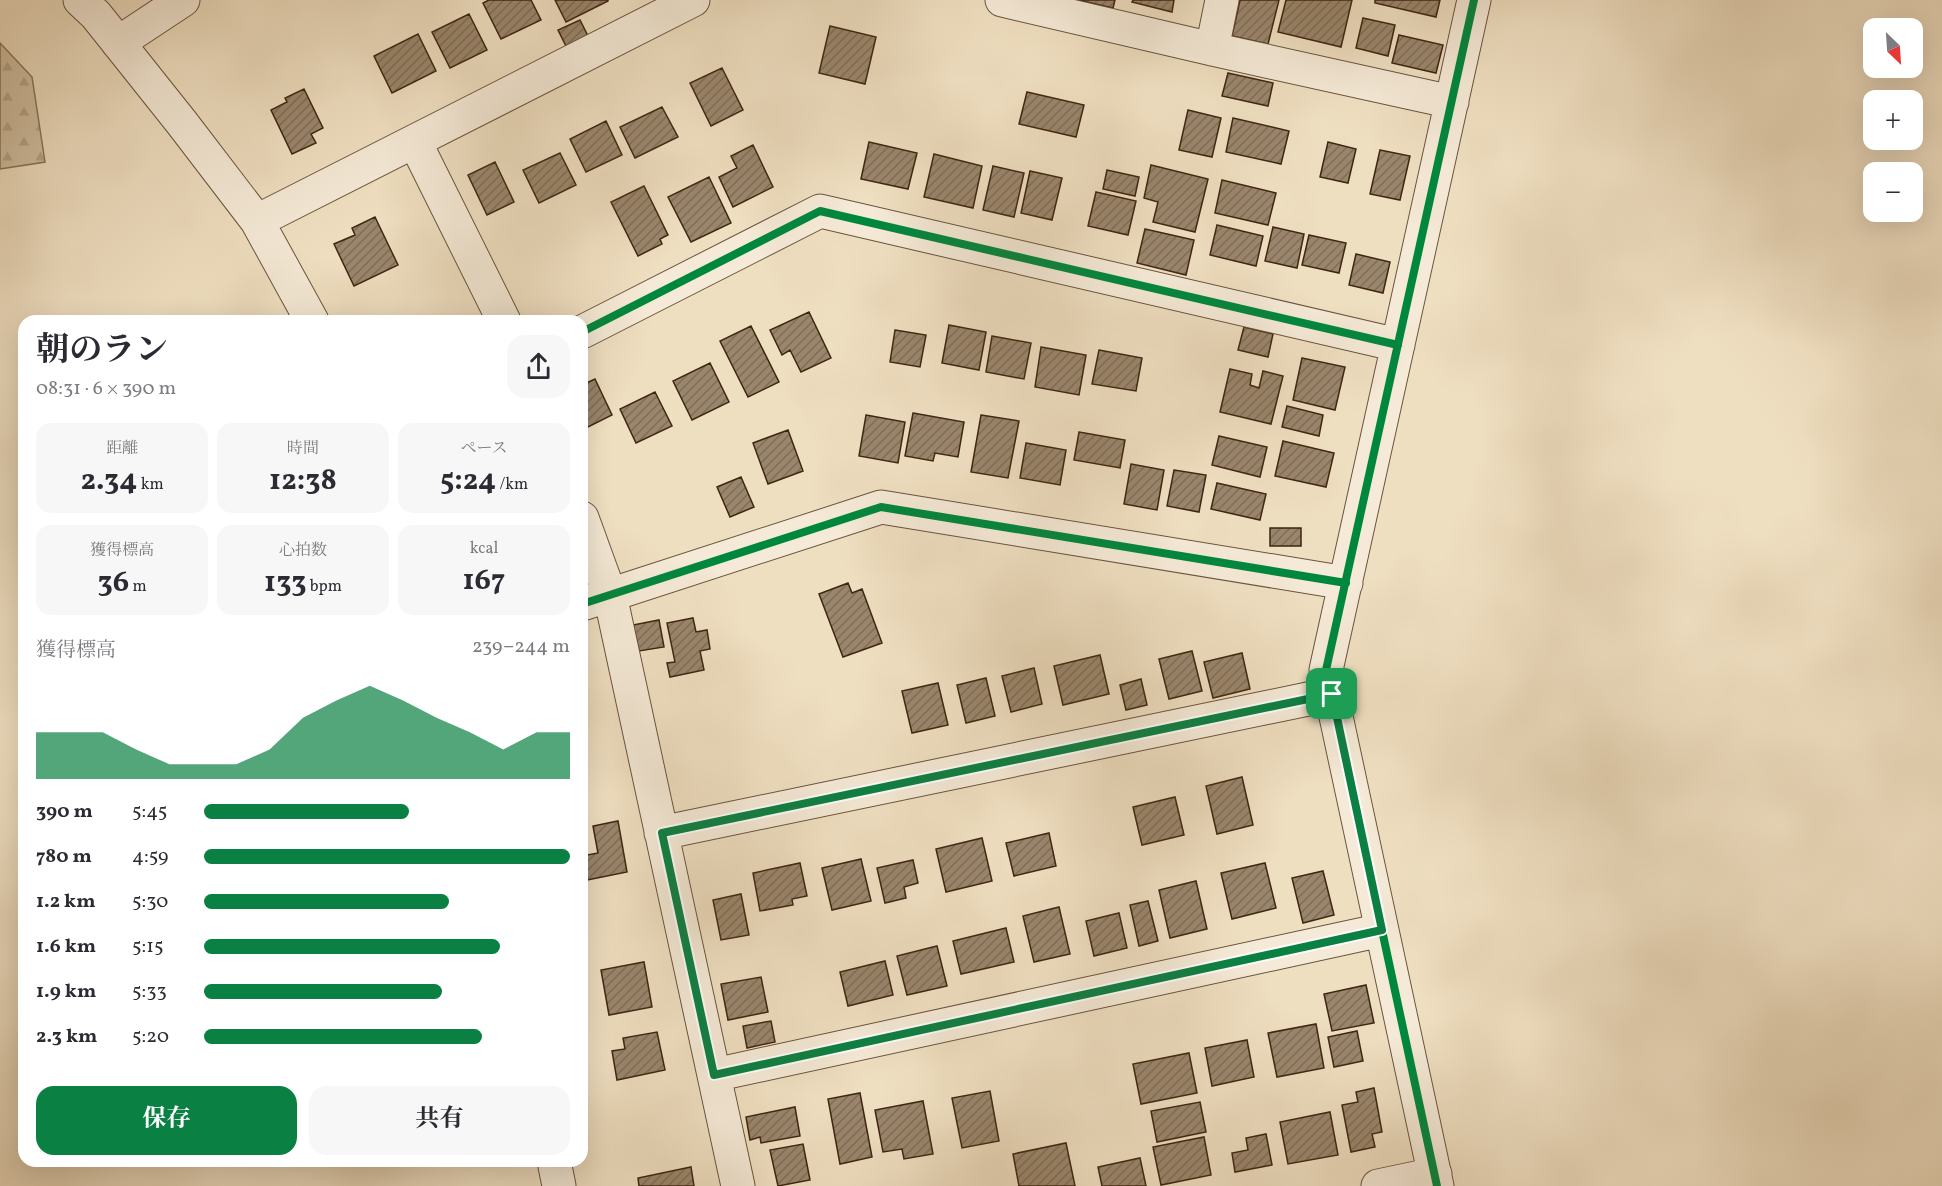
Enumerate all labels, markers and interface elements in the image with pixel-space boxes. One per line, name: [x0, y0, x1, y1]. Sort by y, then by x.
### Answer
north arrow: [1863, 18, 1923, 78]
map controls: [1863, 18, 1923, 222]
button: +: [1863, 90, 1923, 150]
button: −: [1863, 162, 1923, 222]
text: 朝のラン: [36, 329, 168, 375]
button: share: [507, 335, 570, 398]
text: 08:31 · 6 × 390 m: [36, 375, 176, 403]
text: 距離: [106, 438, 138, 460]
text: 時間: [287, 438, 319, 460]
text: ペース: [460, 438, 508, 460]
text: 2.34: [80, 460, 137, 502]
text: 12:38: [269, 460, 337, 502]
text: 5:24: [440, 460, 496, 502]
text: km: [137, 474, 164, 496]
text: /km: [496, 474, 528, 496]
text: kcal: [470, 538, 498, 560]
text: 獲得標高: [90, 540, 154, 562]
text: 心拍数: [279, 540, 327, 562]
text: 167: [463, 560, 505, 602]
text: 36: [97, 562, 129, 604]
text: 133: [264, 562, 307, 604]
text: m: [129, 576, 147, 598]
text: bpm: [307, 576, 342, 598]
text: 239–244 m: [472, 633, 570, 661]
text: 獲得標高: [36, 637, 116, 665]
pin: [1306, 668, 1357, 719]
icon: arrive: [1315, 677, 1348, 710]
text: 390 m: [36, 798, 93, 826]
text: 5:45: [132, 798, 167, 826]
text: 780 m: [36, 843, 92, 871]
text: 4:59: [132, 843, 168, 871]
text: 1.2 km: [36, 888, 96, 916]
text: 5:30: [132, 888, 168, 916]
text: 1.6 km: [36, 933, 96, 961]
text: 5:15: [132, 933, 164, 961]
text: 1.9 km: [36, 978, 96, 1006]
text: 5:33: [132, 978, 167, 1006]
text: 2.3 km: [36, 1023, 97, 1051]
text: 5:20: [132, 1023, 169, 1051]
button: 保存: [36, 1086, 297, 1155]
button: 共有: [309, 1086, 570, 1155]

